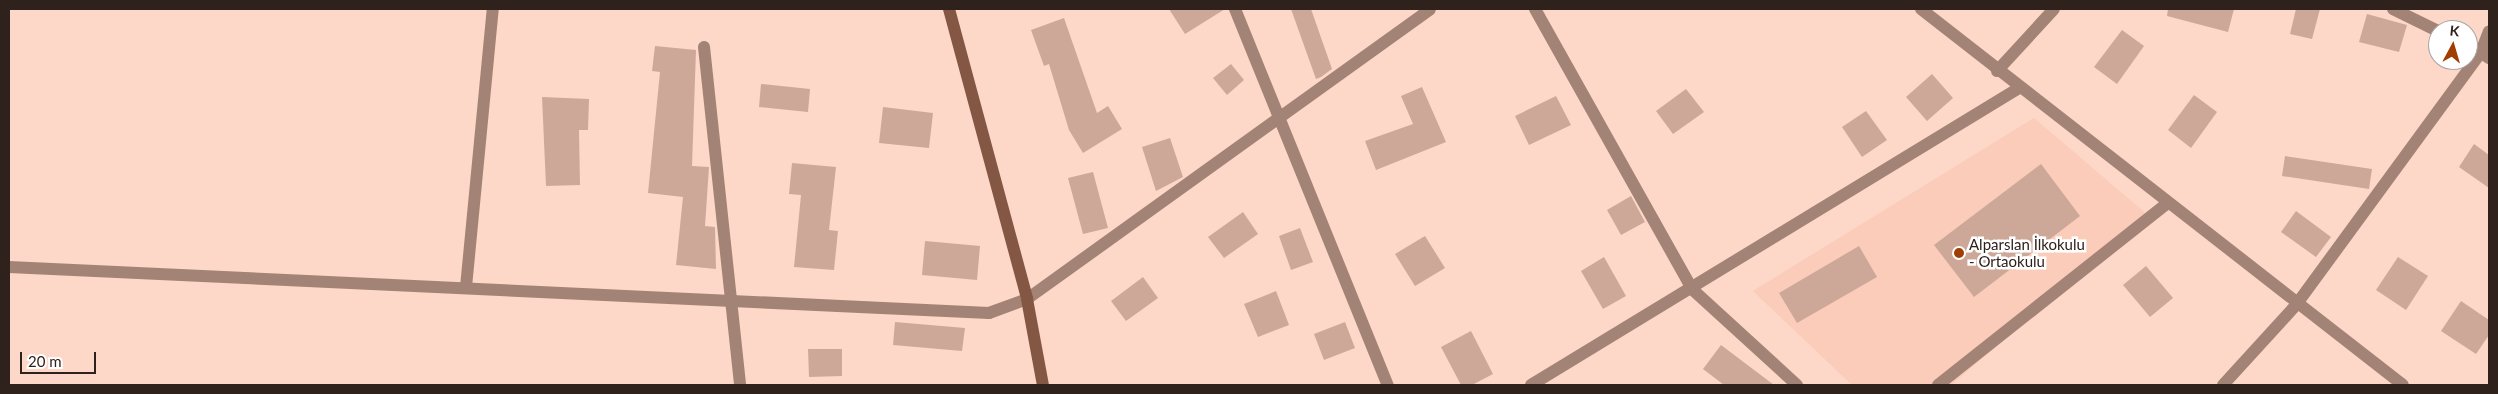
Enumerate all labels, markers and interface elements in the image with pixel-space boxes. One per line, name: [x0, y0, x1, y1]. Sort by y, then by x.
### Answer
north arrow: [2428, 20, 2478, 70]
text: K: [2449, 22, 2460, 40]
place label: Alparslan İlkokulu - Ortaokulu: [1969, 235, 2085, 270]
marker: Alparslan İlkokulu - Ortaokulu: [1953, 247, 1965, 259]
scale bar: [22, 342, 99, 374]
text: 20 m: [28, 352, 62, 370]

